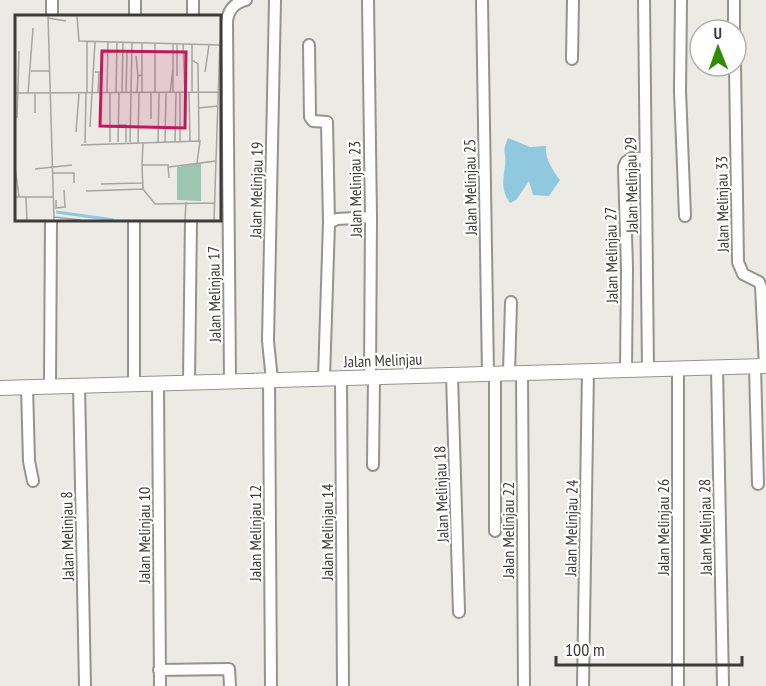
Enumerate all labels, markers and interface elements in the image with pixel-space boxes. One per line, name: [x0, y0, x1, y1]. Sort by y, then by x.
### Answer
inset map: [15, 15, 220, 220]
north arrow: [688, 18, 748, 78]
text: U: [713, 23, 722, 43]
street label: Jalan Melinjau 29: [620, 137, 642, 234]
street label: Jalan Melinjau 25: [459, 139, 481, 236]
street label: Jalan Melinjau 23: [344, 141, 366, 238]
street label: Jalan Melinjau 19: [245, 142, 267, 239]
street label: Jalan Melinjau 33: [711, 156, 733, 253]
street label: Jalan Melinjau 27: [600, 207, 622, 304]
street label: Jalan Melinjau 17: [203, 246, 225, 343]
street label: Jalan Melinjau: [342, 349, 423, 371]
street label: Jalan Melinjau 18: [429, 445, 453, 544]
street label: Jalan Melinjau 26: [653, 479, 673, 576]
street label: Jalan Melinjau 28: [694, 479, 716, 576]
street label: Jalan Melinjau 24: [560, 480, 582, 577]
street label: Jalan Melinjau 22: [498, 482, 518, 579]
street label: Jalan Melinjau 14: [317, 484, 337, 581]
street label: Jalan Melinjau 12: [245, 485, 265, 582]
street label: Jalan Melinjau 10: [134, 487, 154, 584]
street label: Jalan Melinjau 8: [56, 491, 78, 582]
scale bar: [556, 629, 742, 667]
text: 100 m: [565, 638, 605, 661]

